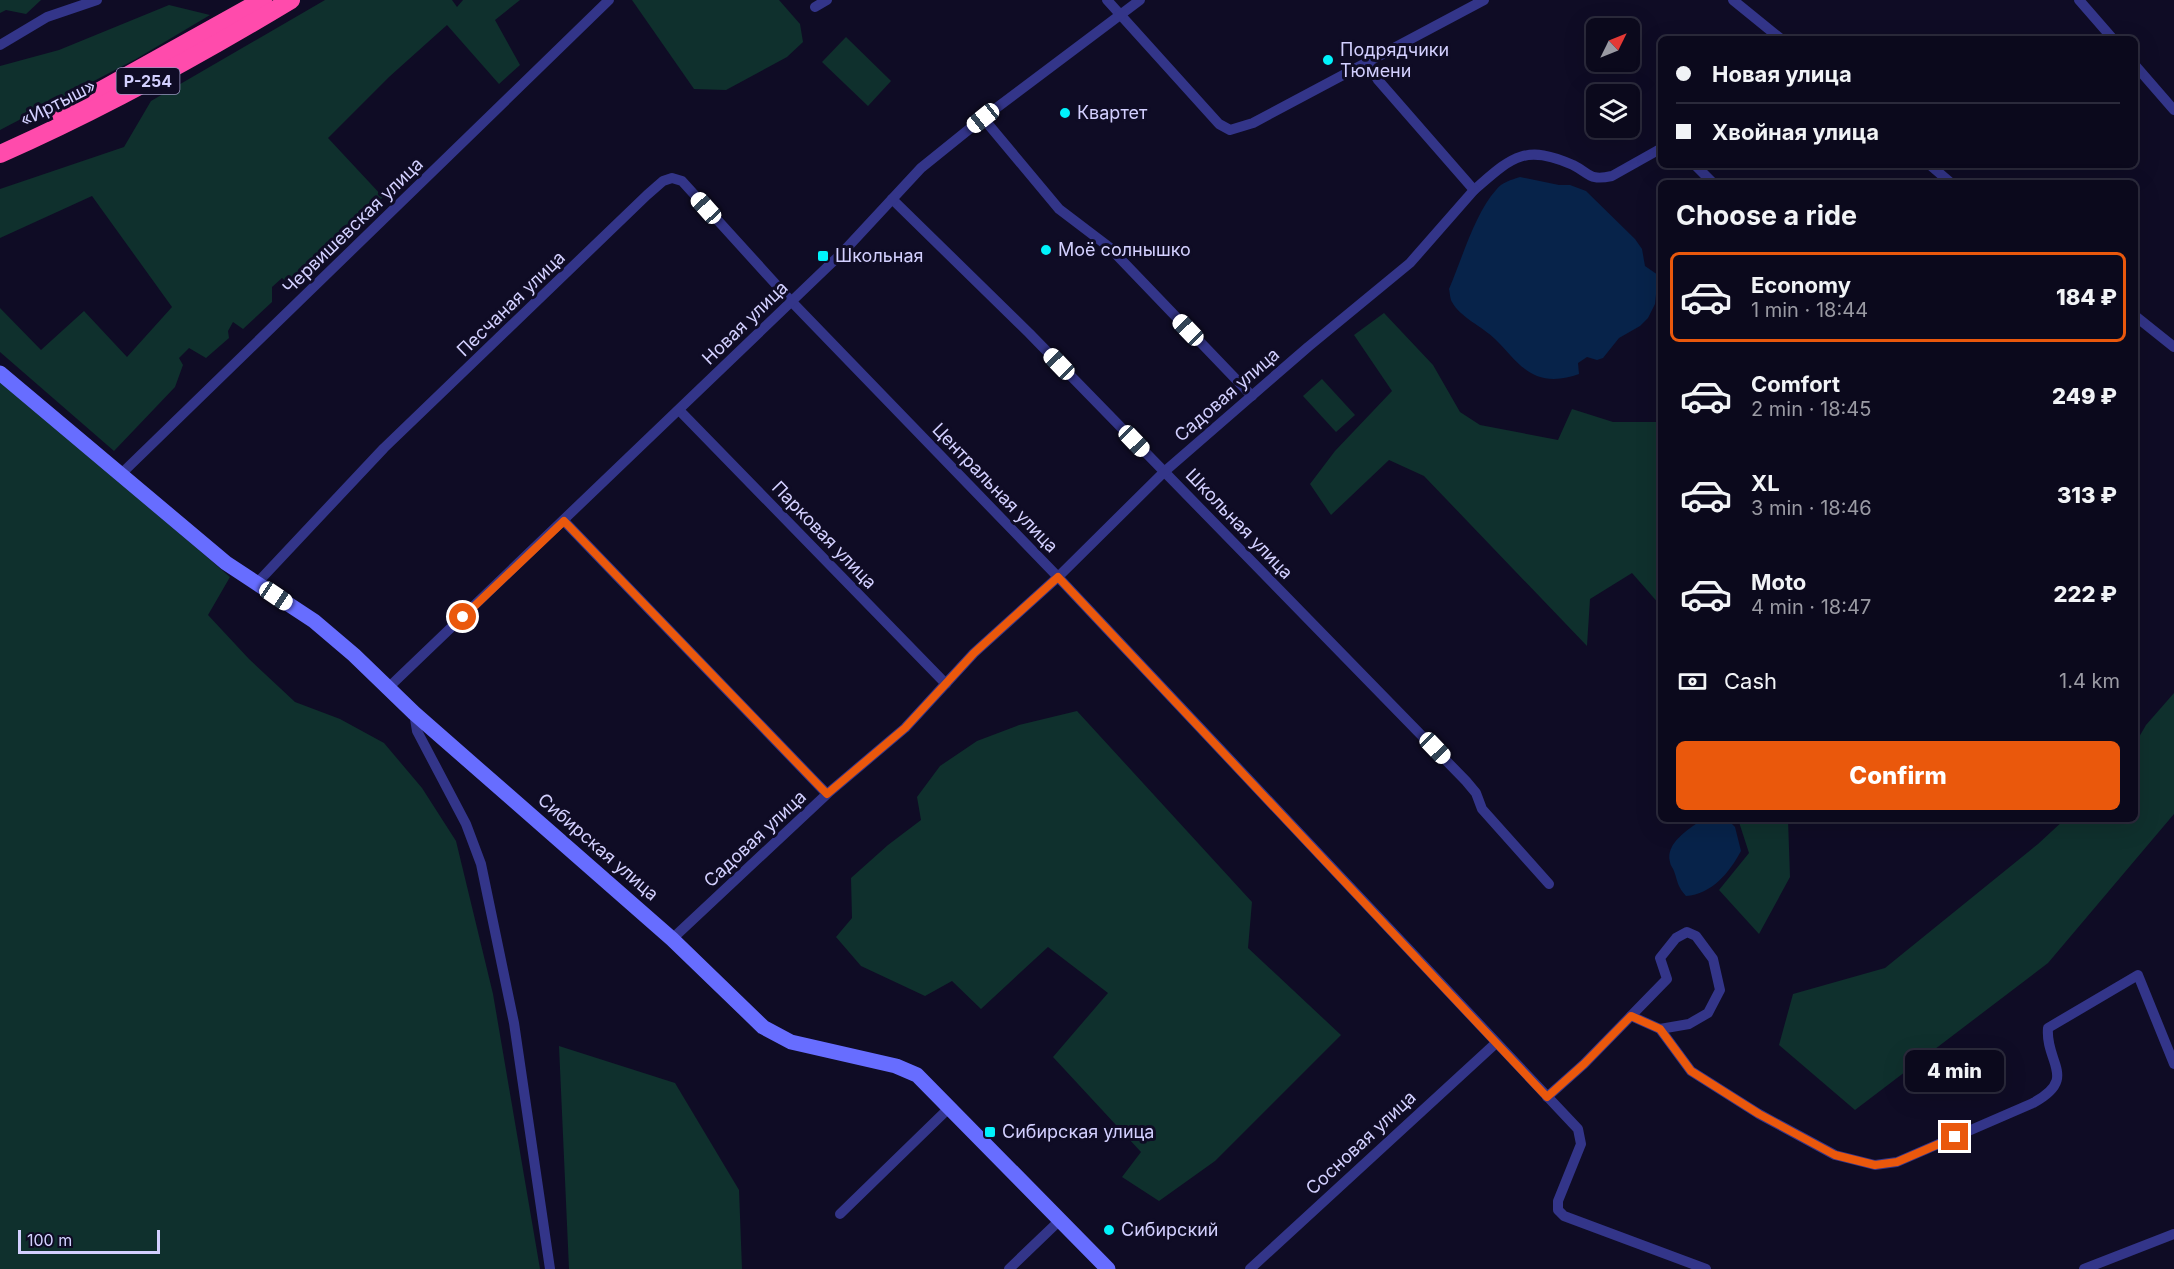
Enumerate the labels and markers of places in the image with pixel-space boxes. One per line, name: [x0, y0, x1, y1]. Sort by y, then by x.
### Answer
place label: Подрядчики Тюмени: [1340, 39, 1449, 81]
marker: Подрядчики Тюмени: [1321, 53, 1335, 67]
place label: Квартет: [1077, 102, 1148, 123]
marker: Квартет: [1058, 106, 1072, 120]
place label: Моё солнышко: [1058, 239, 1191, 260]
marker: Моё солнышко: [1039, 243, 1053, 257]
place label: Школьная: [835, 245, 924, 266]
marker: Школьная: [816, 249, 830, 263]
place label: Сибирская улица: [1002, 1121, 1154, 1142]
marker: Сибирская улица: [983, 1125, 997, 1139]
place label: Сибирский: [1121, 1219, 1218, 1240]
marker: Сибирский: [1102, 1223, 1116, 1237]

